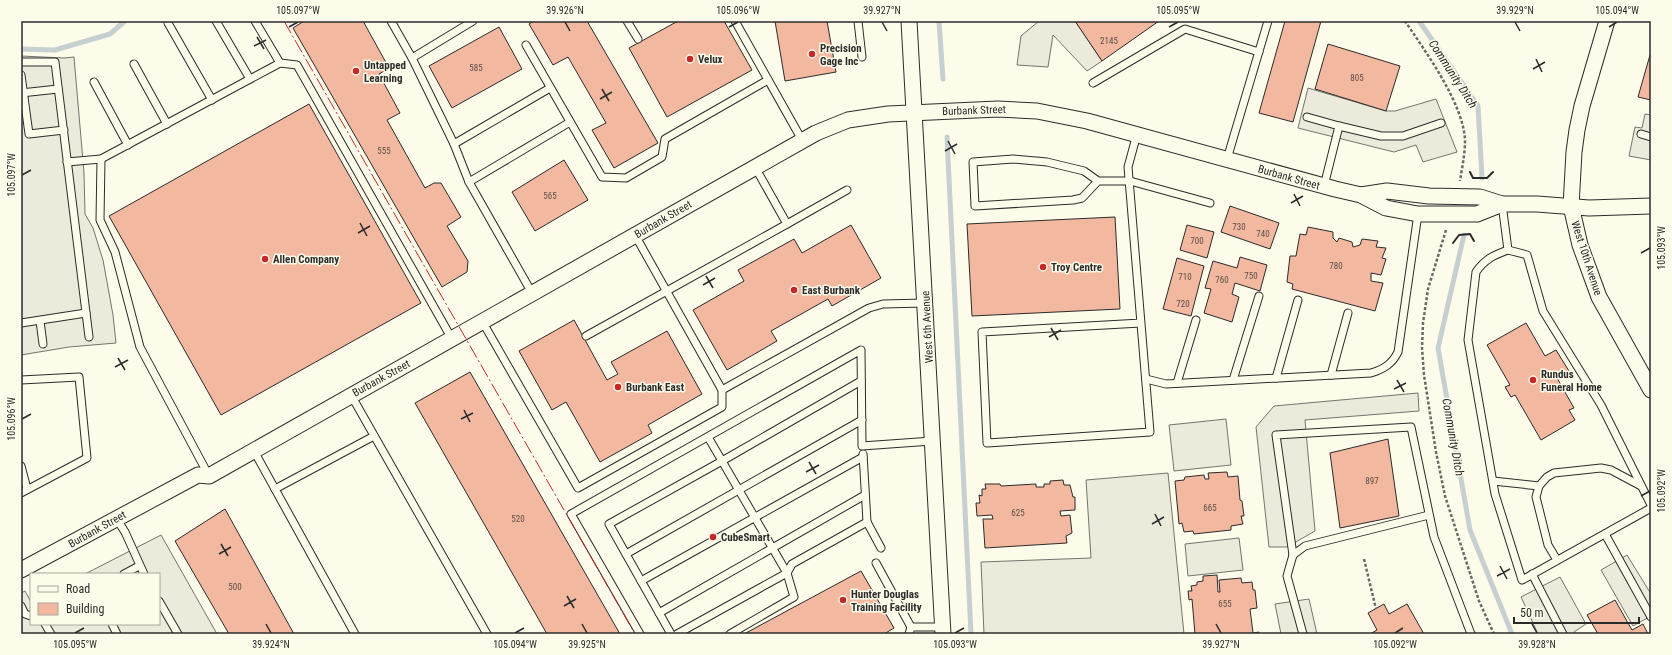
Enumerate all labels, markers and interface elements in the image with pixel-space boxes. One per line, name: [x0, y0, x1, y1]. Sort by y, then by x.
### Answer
text: 105.097°W: [276, 5, 320, 16]
text: 39.926°N: [546, 5, 584, 16]
text: 105.096°W: [716, 5, 760, 16]
text: 39.927°N: [863, 5, 901, 16]
text: 105.095°W: [1156, 5, 1200, 16]
text: 39.929°N: [1496, 5, 1534, 16]
text: 105.094°W: [1595, 5, 1639, 16]
house number: 2145: [1100, 36, 1118, 46]
water label: Community Ditch: [1426, 37, 1481, 111]
place label: Precision Gage Inc: [820, 42, 862, 68]
marker: Precision Gage Inc: [807, 49, 817, 59]
place label: Velux: [698, 53, 723, 66]
marker: Velux: [685, 54, 695, 64]
place label: Untapped Learning: [364, 59, 406, 85]
house number: 585: [469, 63, 483, 73]
marker: Untapped Learning: [351, 66, 361, 76]
house number: 805: [1350, 73, 1364, 83]
street label: Burbank Street: [942, 103, 1006, 118]
house number: 555: [377, 146, 391, 156]
text: 105.097°W: [6, 153, 17, 197]
street label: Burbank Street: [1256, 162, 1321, 193]
house number: 565: [543, 191, 557, 201]
street label: Burbank Street: [632, 198, 694, 241]
street label: West 10th Avenue: [1568, 219, 1605, 297]
house number: 730: [1232, 222, 1246, 232]
text: 105.093°W: [1656, 226, 1667, 270]
house number: 740: [1256, 229, 1270, 239]
house number: 700: [1190, 236, 1204, 246]
place label: Allen Company: [273, 253, 339, 266]
marker: Allen Company: [260, 254, 270, 264]
place label: Troy Centre: [1051, 261, 1102, 274]
house number: 780: [1329, 261, 1343, 271]
marker: Troy Centre: [1038, 262, 1048, 272]
house number: 750: [1244, 271, 1258, 281]
house number: 710: [1178, 272, 1192, 282]
house number: 760: [1215, 275, 1229, 285]
place label: East Burbank: [802, 284, 861, 297]
marker: East Burbank: [789, 285, 799, 295]
street label: West 6th Avenue: [919, 291, 936, 363]
house number: 720: [1176, 299, 1190, 309]
street label: Burbank Street: [350, 357, 412, 400]
place label: Rundus Funeral Home: [1541, 368, 1602, 394]
marker: Rundus Funeral Home: [1528, 375, 1538, 385]
place label: Burbank East: [626, 381, 685, 394]
marker: Burbank East: [613, 382, 623, 392]
text: 105.096°W: [6, 397, 17, 441]
water label: Community Ditch: [1439, 397, 1467, 477]
text: 105.092°W: [1656, 469, 1667, 513]
house number: 897: [1365, 476, 1379, 486]
house number: 665: [1203, 503, 1217, 513]
street label: Burbank Street: [66, 508, 128, 551]
house number: 625: [1011, 508, 1025, 518]
house number: 520: [511, 514, 525, 524]
place label: CubeSmart: [721, 531, 771, 544]
marker: CubeSmart: [708, 532, 718, 542]
legend: [30, 573, 160, 625]
text: Road: [66, 582, 90, 596]
house number: 500: [228, 582, 242, 592]
place label: Hunter Douglas Training Facility: [851, 588, 922, 614]
marker: Hunter Douglas Training Facility: [838, 595, 848, 605]
house number: 655: [1218, 599, 1232, 609]
scale bar: [1514, 599, 1639, 625]
text: Building: [66, 602, 104, 616]
text: 50 m: [1520, 606, 1544, 620]
text: 105.095°W: [53, 639, 97, 650]
text: 39.924°N: [252, 639, 290, 650]
text: 105.094°W: [493, 639, 537, 650]
text: 39.925°N: [568, 639, 606, 650]
text: 105.093°W: [933, 639, 977, 650]
text: 39.927°N: [1202, 639, 1240, 650]
text: 105.092°W: [1373, 639, 1417, 650]
text: 39.928°N: [1518, 639, 1556, 650]

